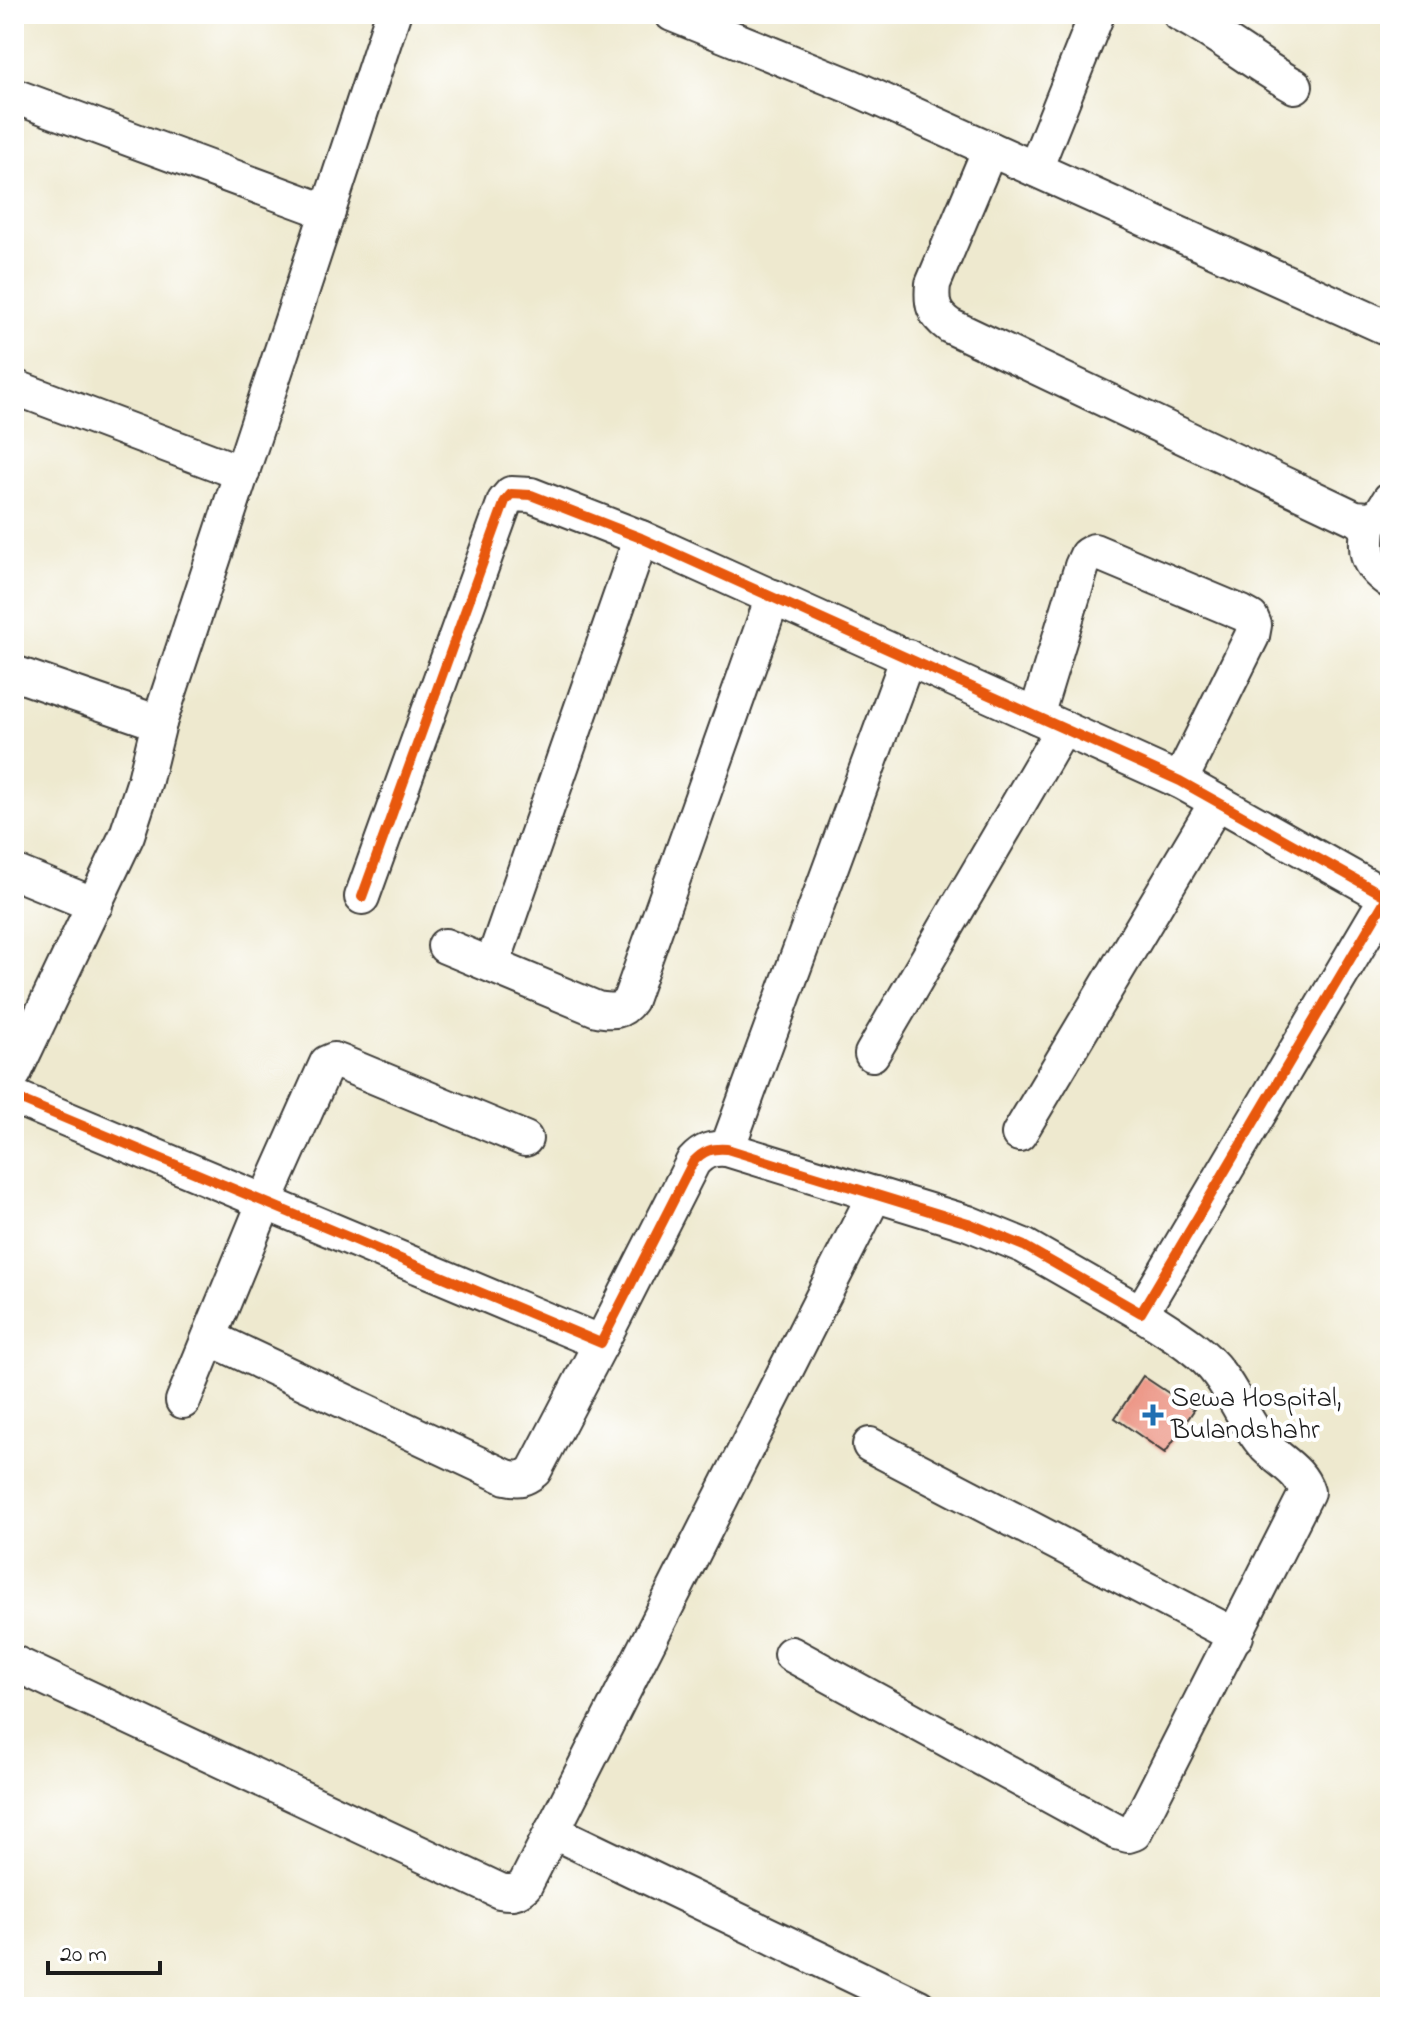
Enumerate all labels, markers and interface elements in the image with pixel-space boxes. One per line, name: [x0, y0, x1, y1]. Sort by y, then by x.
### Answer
place label: Sewa Hospital, Bulandshahr: [1170, 1379, 1341, 1452]
marker: Sewa Hospital, Bulandshahr: [1142, 1404, 1164, 1426]
scale bar: [48, 1925, 160, 1975]
text: 20 m: [60, 1938, 107, 1973]

